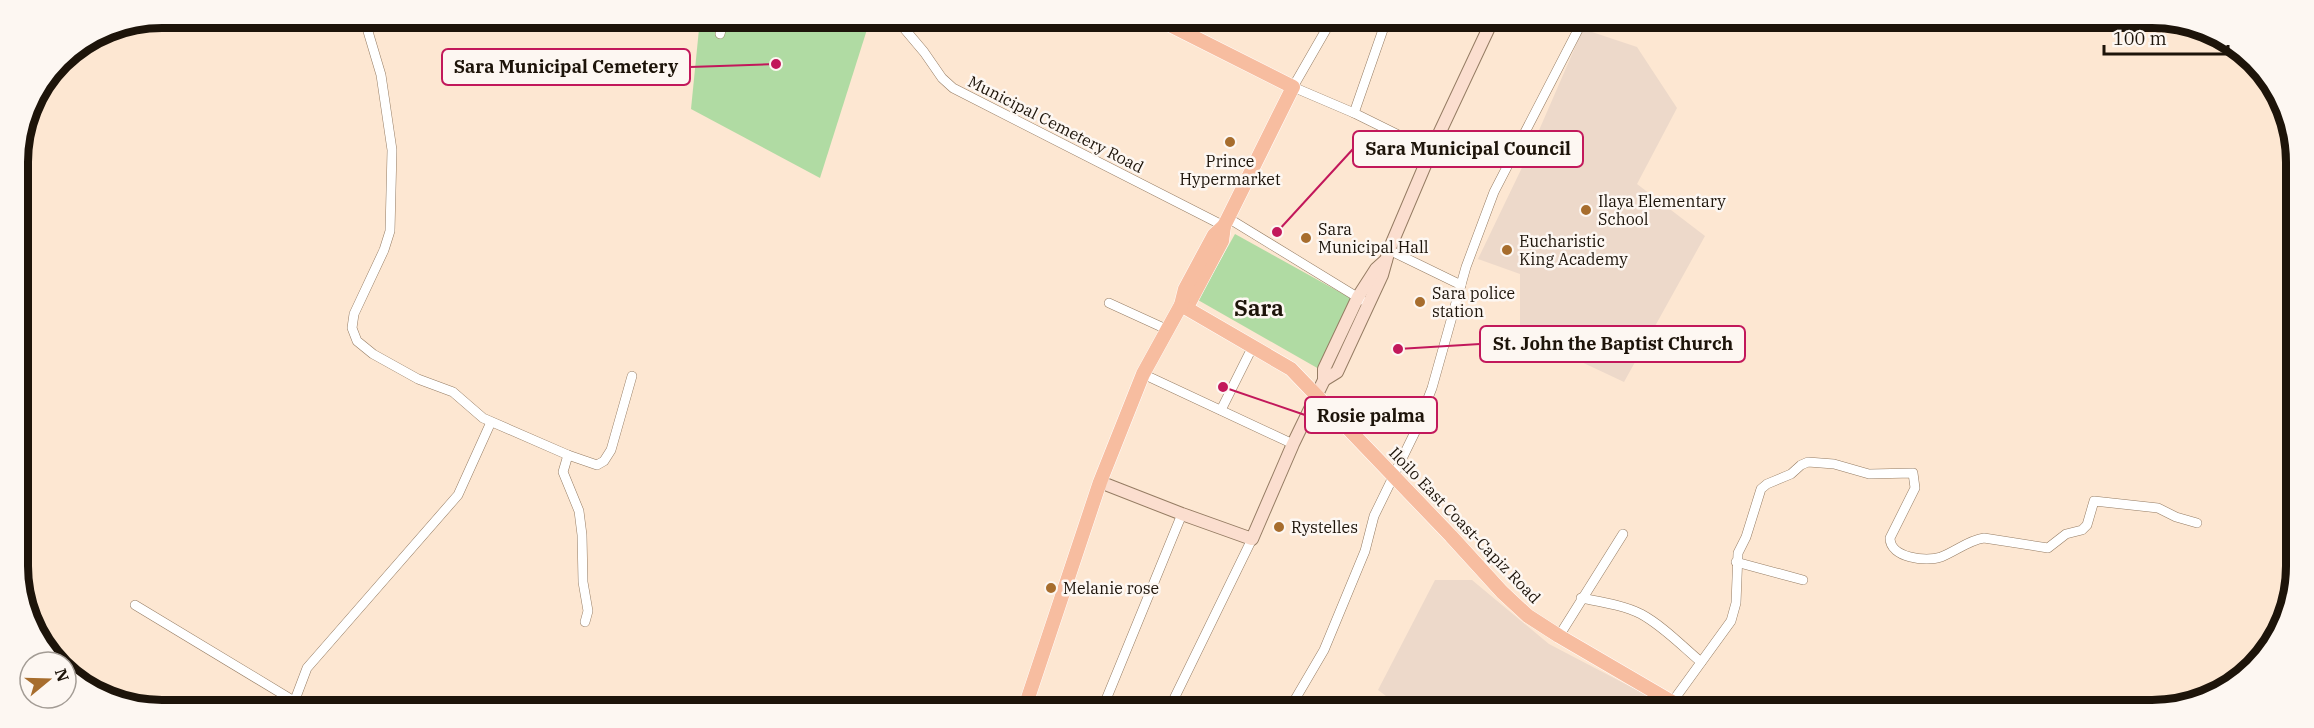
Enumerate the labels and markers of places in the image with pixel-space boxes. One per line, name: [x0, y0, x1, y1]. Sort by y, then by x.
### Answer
callout: Sara Municipal Cemetery: [442, 49, 690, 85]
callout: Sara Municipal Council: [1353, 131, 1583, 167]
marker: Prince Hypermarket: [1223, 135, 1237, 149]
place label: Prince Hypermarket: [1179, 151, 1281, 189]
place label: Ilaya Elementary School: [1598, 191, 1726, 229]
marker: Ilaya Elementary School: [1579, 203, 1593, 217]
place label: Sara Municipal Hall: [1318, 219, 1429, 257]
marker: Sara Municipal Hall: [1299, 231, 1313, 245]
place label: Eucharistic King Academy: [1519, 231, 1628, 269]
marker: Eucharistic King Academy: [1500, 243, 1514, 257]
place label: Sara police station: [1432, 283, 1515, 321]
marker: Sara police station: [1413, 295, 1427, 309]
callout: St. John the Baptist Church: [1480, 326, 1745, 362]
callout: Rosie palma: [1305, 397, 1437, 433]
place label: Rystelles: [1291, 517, 1358, 537]
marker: Rystelles: [1272, 520, 1286, 534]
place label: Melanie rose: [1063, 578, 1159, 598]
marker: Melanie rose: [1044, 581, 1058, 595]

